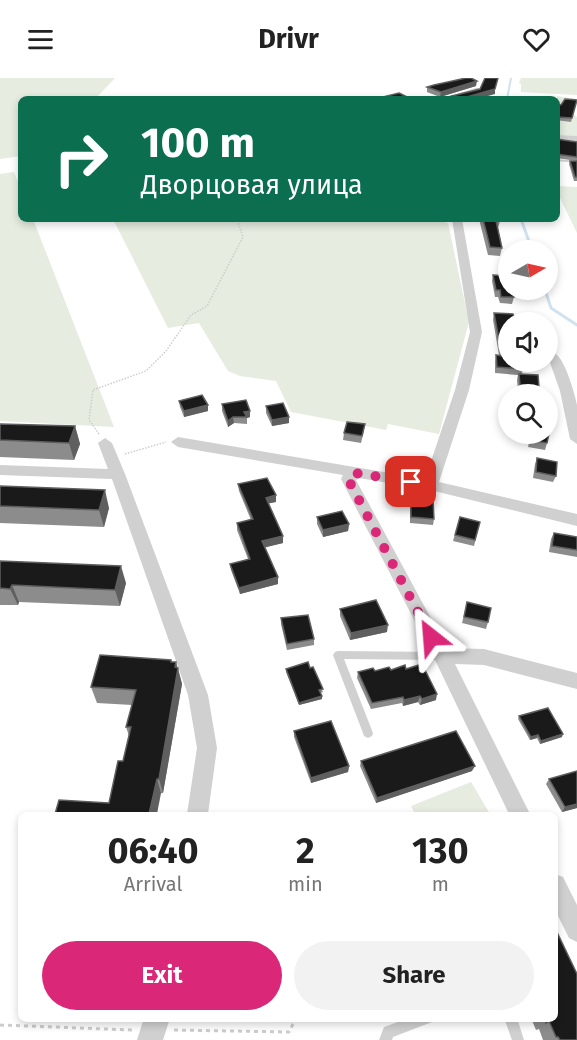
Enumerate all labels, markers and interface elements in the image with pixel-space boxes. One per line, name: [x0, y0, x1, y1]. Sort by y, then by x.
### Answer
icon: menu: [24, 23, 57, 56]
text: Drivr: [258, 23, 319, 55]
icon: heart: [520, 23, 553, 56]
text: 100 m: [141, 118, 255, 168]
icon: right: [42, 120, 120, 198]
text: Дворцовая улица: [141, 169, 363, 201]
north arrow: [498, 240, 558, 300]
map controls: [498, 240, 558, 444]
button: sound: [498, 312, 558, 372]
button: search: [498, 384, 558, 444]
pin: [385, 456, 436, 507]
icon: arrive: [394, 465, 427, 498]
position arrow: [399, 605, 463, 669]
text: 06:40: [107, 829, 199, 873]
text: 2: [296, 829, 315, 873]
text: 130: [412, 829, 469, 873]
text: Arrival: [124, 872, 182, 896]
text: min: [288, 872, 323, 896]
text: m: [432, 872, 449, 896]
button: Exit: [42, 941, 282, 1010]
button: Share: [294, 941, 534, 1010]

